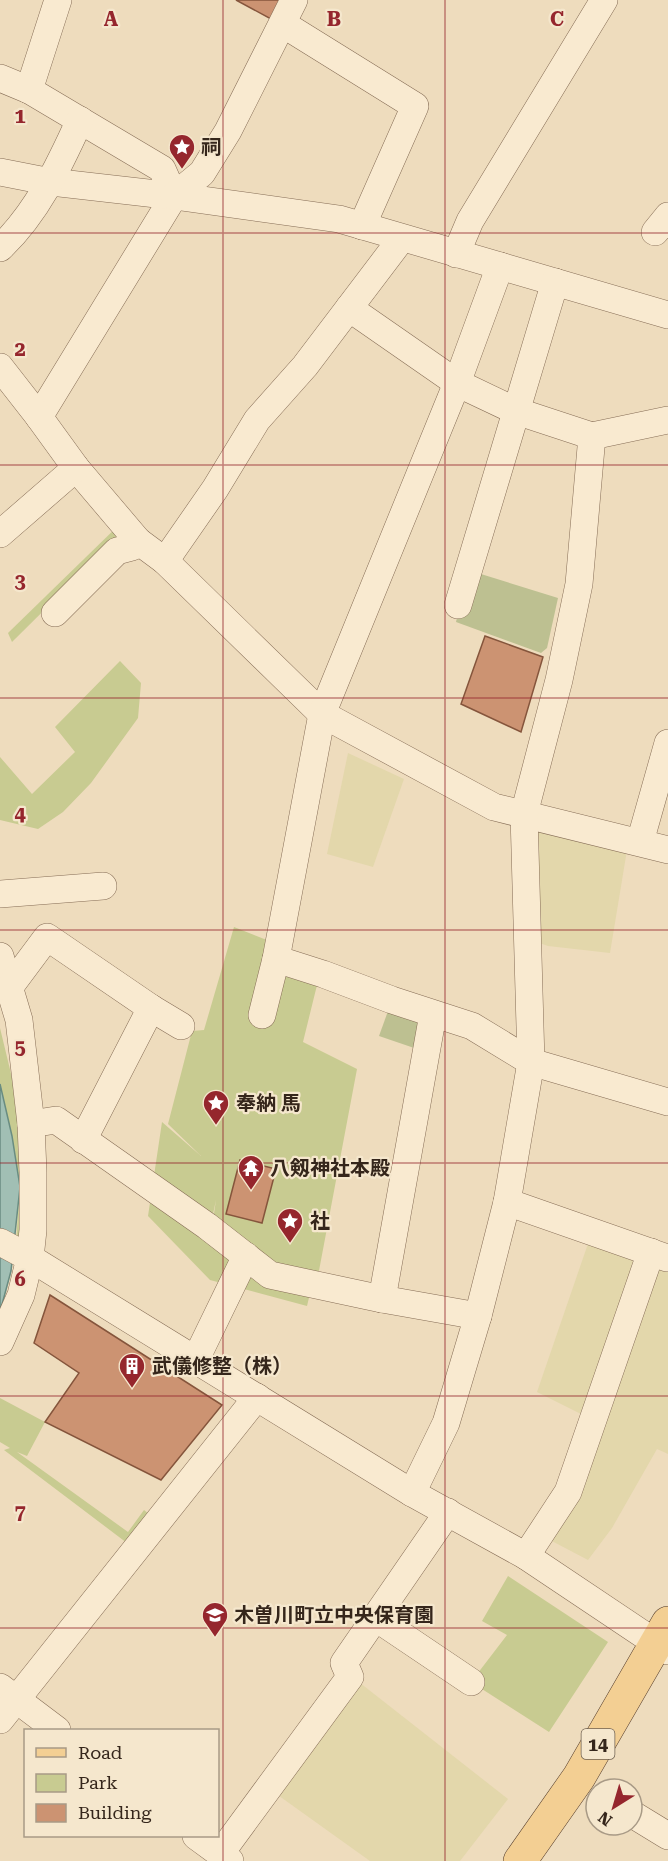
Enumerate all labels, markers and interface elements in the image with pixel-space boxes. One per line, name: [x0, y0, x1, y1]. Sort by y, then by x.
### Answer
text: A: [104, 7, 119, 31]
text: B: [327, 7, 341, 31]
text: C: [550, 7, 564, 31]
text: 1: [14, 104, 26, 128]
place icon: 祠: [167, 132, 197, 170]
place label: 祠: [201, 135, 221, 159]
text: 2: [14, 337, 26, 361]
text: 3: [14, 569, 26, 593]
text: 4: [14, 802, 26, 826]
text: 5: [14, 1035, 26, 1059]
place icon: 奉納 馬: [201, 1088, 231, 1126]
place label: 奉納 馬: [236, 1091, 301, 1115]
temple icon: 八剱神社本殿: [236, 1153, 266, 1191]
place label: 八剱神社本殿: [270, 1156, 390, 1180]
place icon: 社: [275, 1206, 305, 1244]
place label: 社: [310, 1209, 330, 1233]
text: 6: [14, 1267, 26, 1291]
building icon: 武儀修整（株）: [117, 1351, 147, 1389]
place label: 武儀修整（株）: [152, 1354, 292, 1378]
text: 7: [14, 1500, 26, 1524]
school or university icon: 木曽川町立中央保育園: [200, 1600, 230, 1638]
place label: 木曽川町立中央保育園: [234, 1603, 434, 1627]
legend: [24, 1729, 219, 1837]
road number: 14: [582, 1729, 614, 1759]
text: Road: [78, 1742, 123, 1763]
text: Park: [78, 1772, 118, 1793]
north arrow: [584, 1777, 644, 1837]
text: Building: [78, 1802, 152, 1823]
text: N: [595, 1807, 616, 1830]

